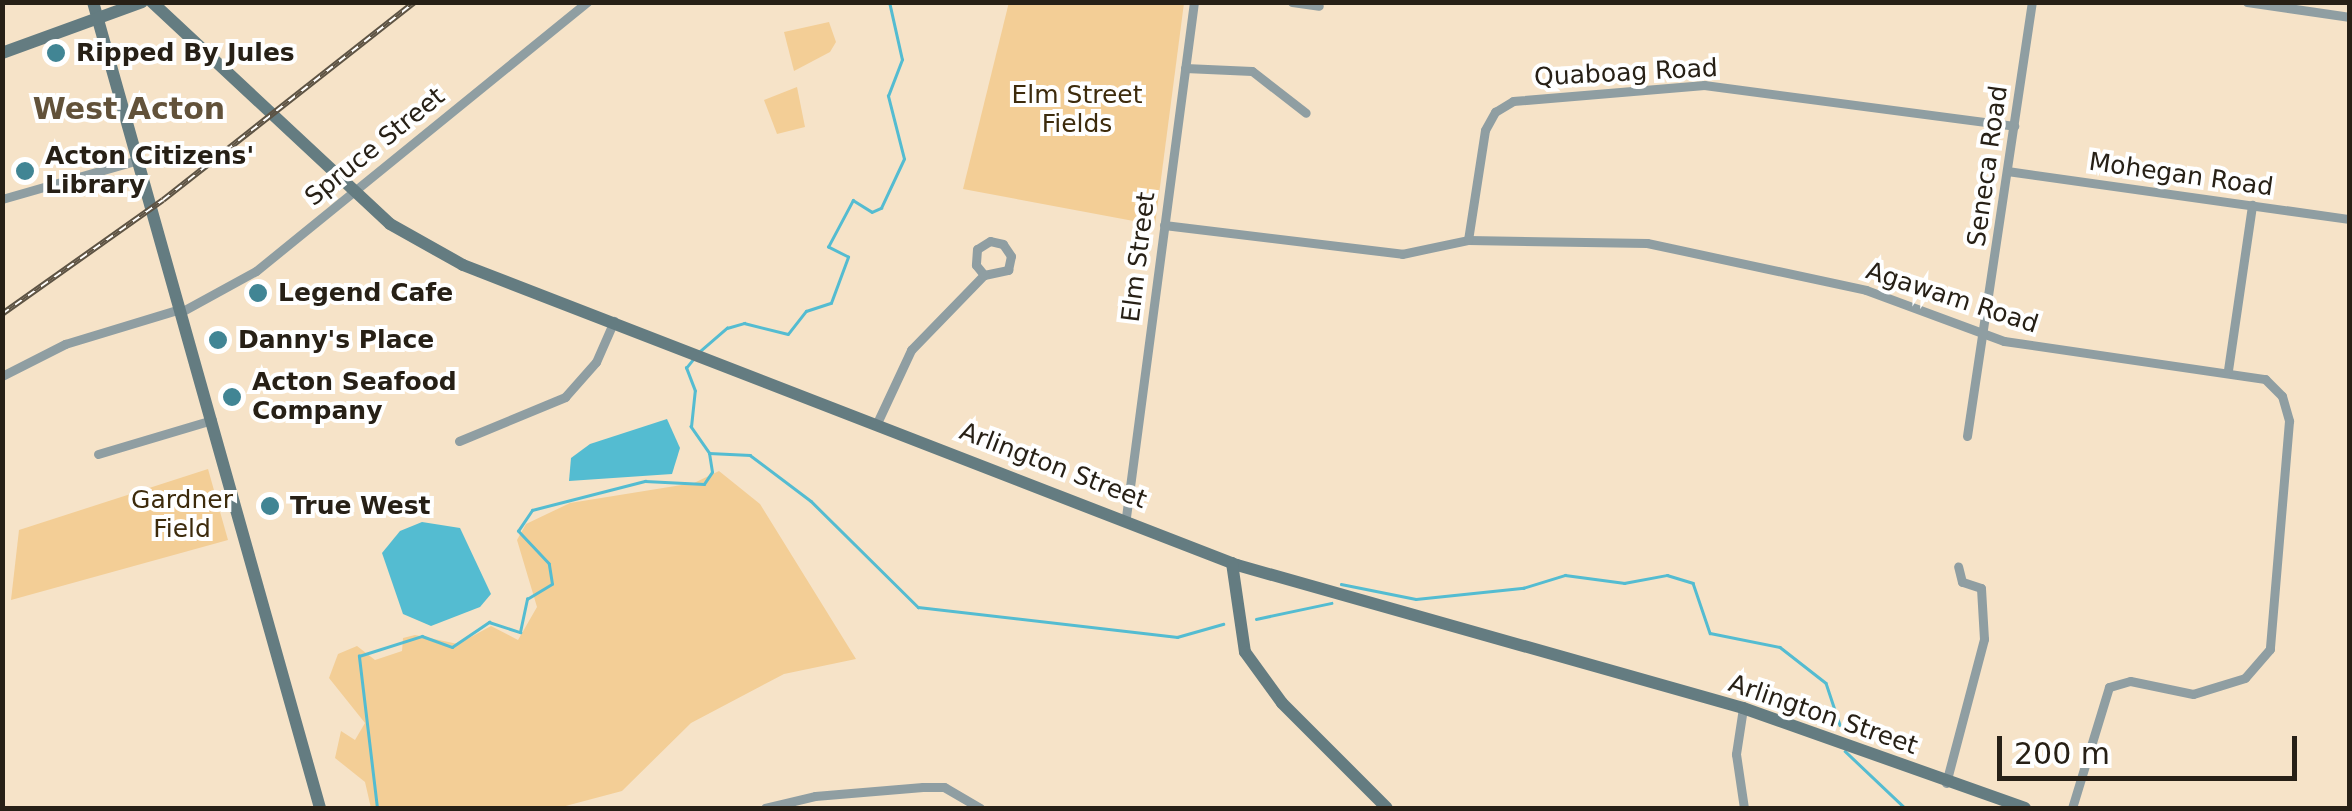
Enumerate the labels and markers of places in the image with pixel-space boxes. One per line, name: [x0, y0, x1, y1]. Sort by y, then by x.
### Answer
place label: Ripped By Jules: [76, 38, 295, 68]
marker: Ripped By Jules: [45, 42, 67, 64]
place label: Acton Citizens' Library: [45, 142, 254, 201]
marker: Acton Citizens' Library: [14, 160, 36, 182]
place label: Legend Cafe: [278, 278, 453, 308]
marker: Legend Cafe: [247, 282, 269, 304]
place label: Danny's Place: [238, 325, 434, 355]
marker: Danny's Place: [207, 329, 229, 351]
place label: Acton Seafood Company: [252, 368, 457, 427]
marker: Acton Seafood Company: [221, 386, 243, 408]
place label: True West: [290, 491, 431, 521]
marker: True West: [259, 495, 281, 517]

